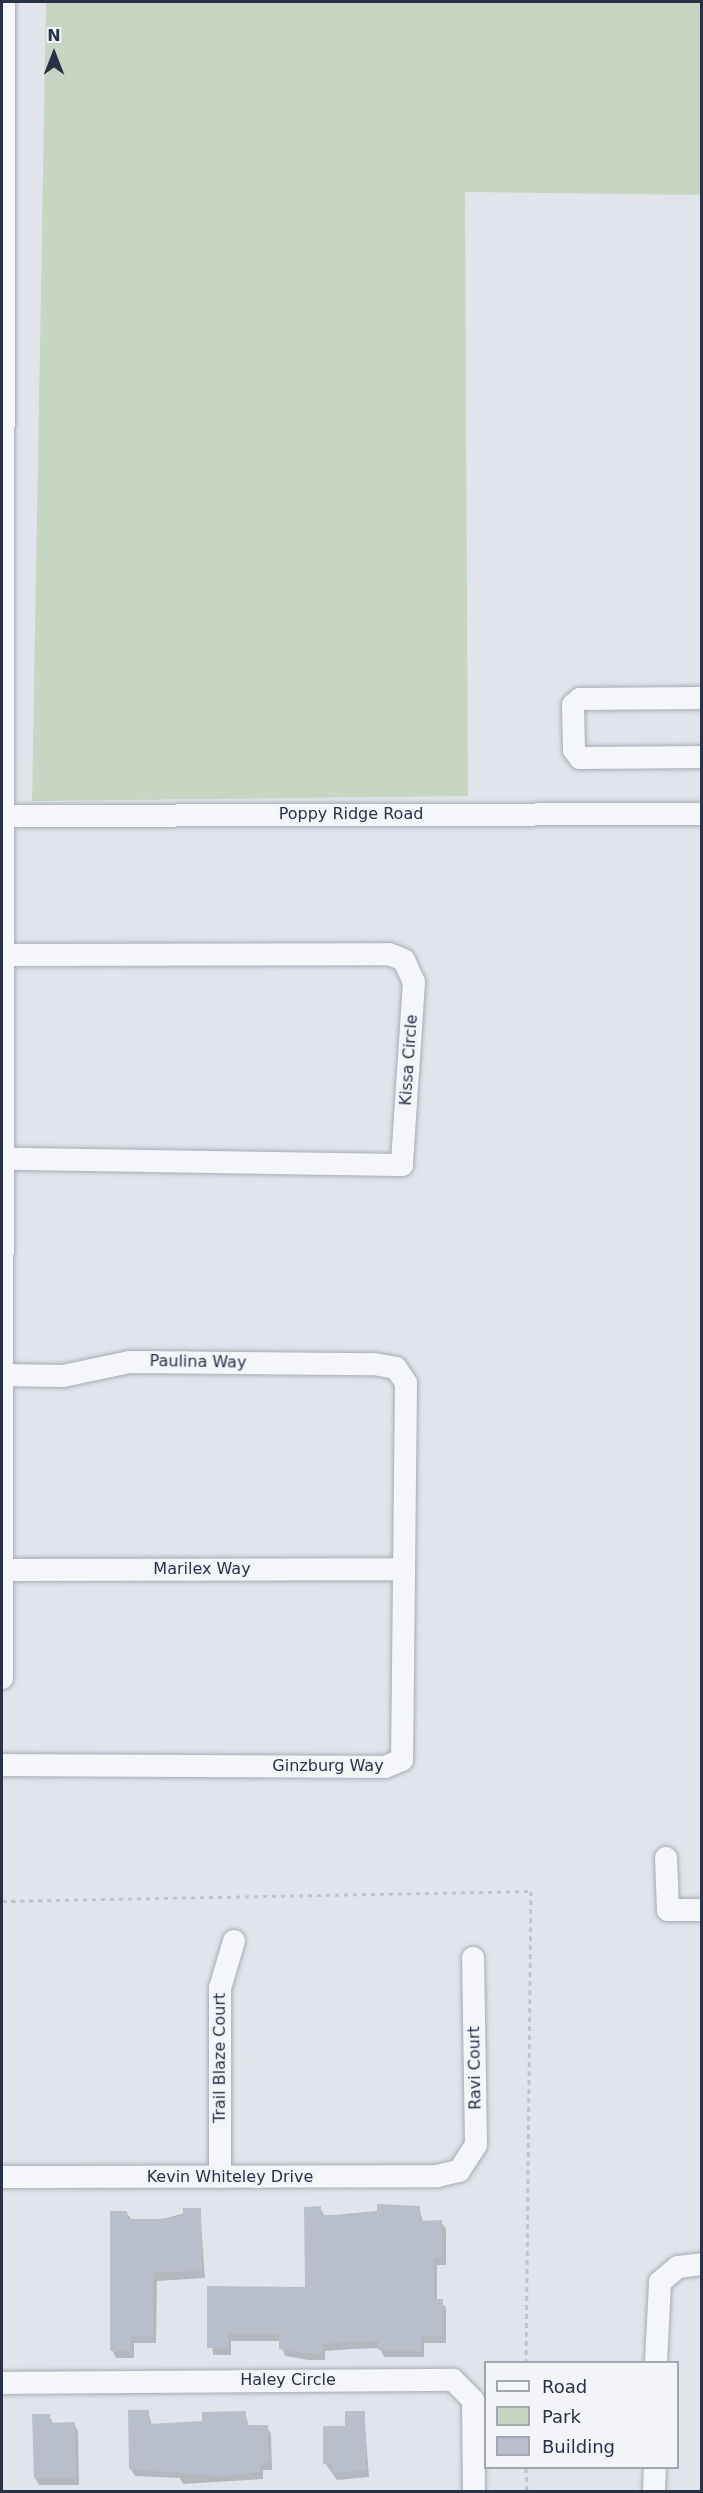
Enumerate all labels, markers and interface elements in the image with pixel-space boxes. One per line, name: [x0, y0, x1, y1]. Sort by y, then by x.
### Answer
north arrow: [24, 24, 84, 84]
text: N: [47, 26, 61, 45]
street label: Poppy Ridge Road: [279, 804, 423, 824]
street label: Kissa Circle: [396, 1014, 422, 1106]
street label: Paulina Way: [149, 1352, 247, 1372]
street label: Marilex Way: [153, 1559, 251, 1579]
street label: Ginzburg Way: [272, 1756, 384, 1776]
street label: Trail Blaze Court: [210, 1993, 230, 2123]
street label: Ravi Court: [465, 2026, 485, 2110]
street label: Kevin Whiteley Drive: [147, 2167, 313, 2187]
legend: [484, 2361, 679, 2469]
street label: Haley Circle: [240, 2370, 336, 2390]
text: Road: [542, 2376, 587, 2397]
text: Park: [542, 2406, 581, 2427]
text: Building: [542, 2436, 615, 2457]

